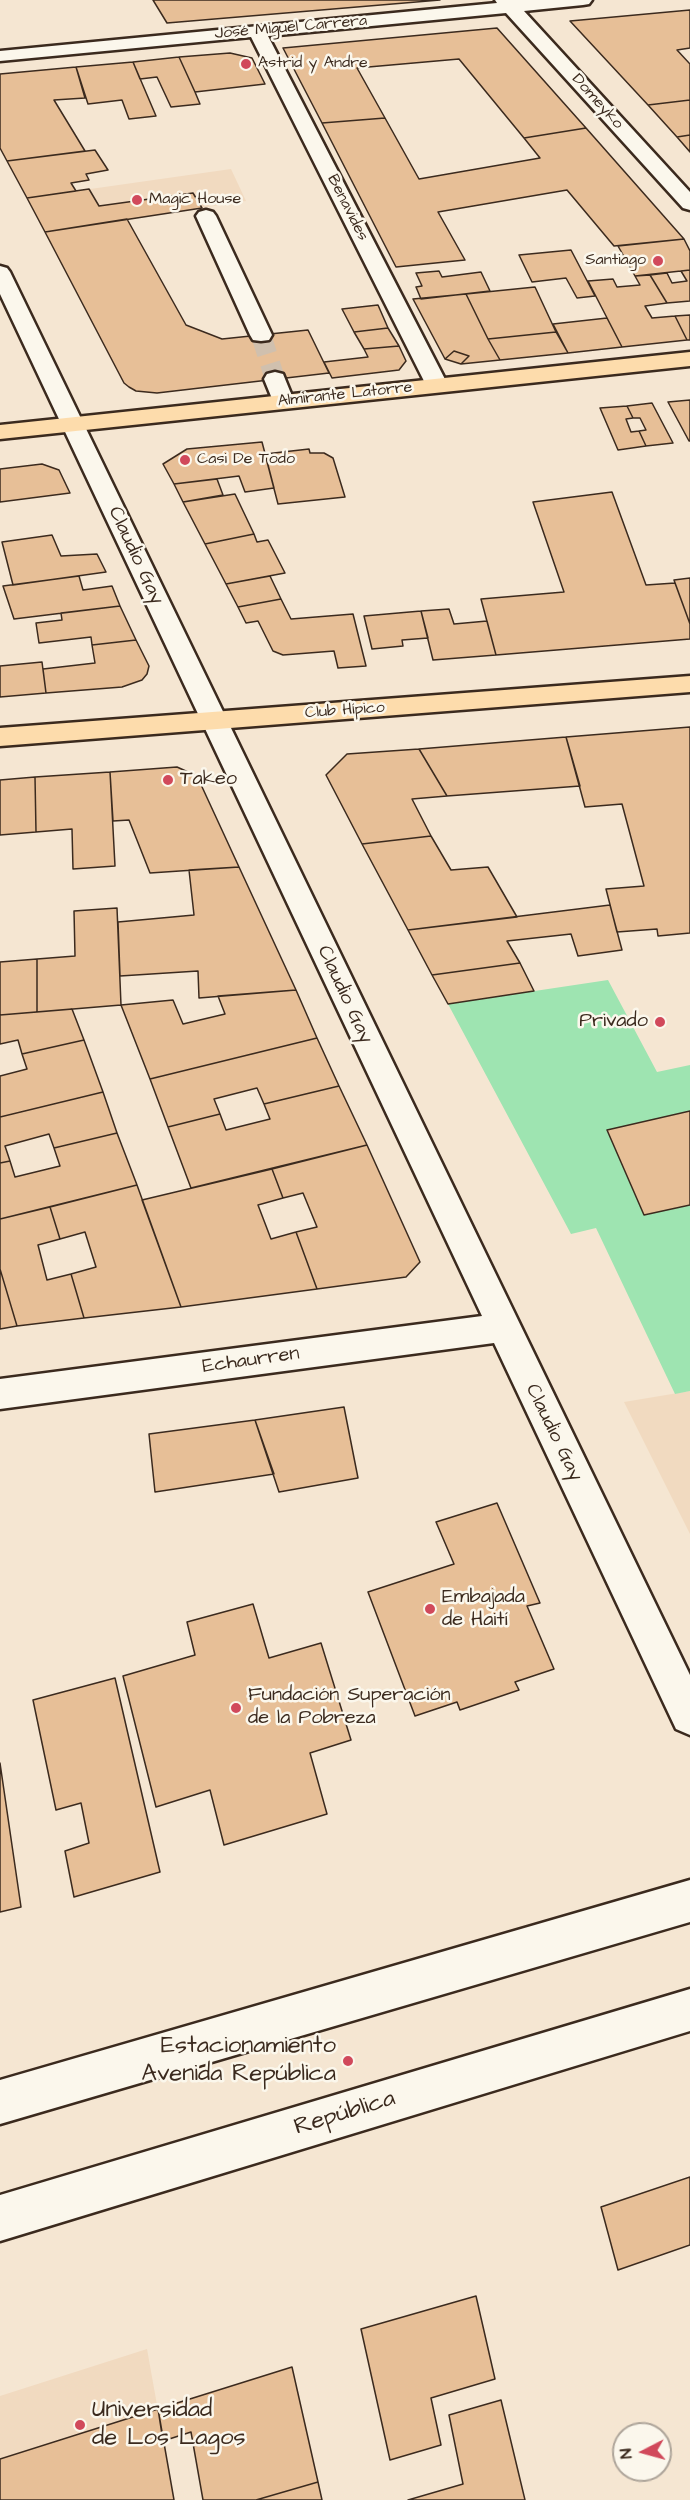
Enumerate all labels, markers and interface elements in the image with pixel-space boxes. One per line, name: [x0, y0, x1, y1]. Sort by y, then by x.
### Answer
street label: José Miguel Carrera: [214, 12, 368, 44]
place label: Astrid y Andre: [258, 54, 368, 74]
marker: Astrid y Andre: [239, 57, 253, 71]
street label: Domeyko: [567, 70, 627, 134]
street label: Benavides: [322, 172, 372, 244]
place label: Magic House: [149, 190, 241, 210]
marker: Magic House: [130, 193, 144, 207]
place label: Santiago: [585, 251, 646, 271]
marker: Santiago: [651, 254, 665, 268]
street label: Almirante Latorre: [277, 378, 413, 412]
place label: Casi De Todo: [197, 450, 295, 470]
marker: Casi De Todo: [178, 453, 192, 467]
street label: Claudio Gay: [102, 503, 168, 609]
street label: Club Hípico: [304, 699, 386, 723]
place label: Takeo: [180, 768, 237, 792]
marker: Takeo: [161, 773, 175, 787]
street label: Claudio Gay: [311, 942, 377, 1048]
place label: Privado: [579, 1010, 648, 1034]
marker: Privado: [653, 1015, 667, 1029]
street label: Echaurren: [201, 1342, 301, 1380]
street label: Claudio Gay: [519, 1380, 587, 1486]
place label: Embajada de Haití: [442, 1586, 525, 1633]
marker: Embajada de Haití: [423, 1602, 437, 1616]
place label: Fundación Superación de la Pobreza: [248, 1684, 450, 1731]
marker: Fundación Superación de la Pobreza: [229, 1701, 243, 1715]
place label: Estacionamiento Avenida República: [142, 2033, 336, 2089]
marker: Estacionamiento Avenida República: [341, 2054, 355, 2068]
street label: República: [291, 2085, 399, 2143]
place label: Universidad de Los Lagos: [92, 2397, 245, 2453]
marker: Universidad de Los Lagos: [73, 2418, 87, 2432]
north arrow: [612, 2422, 672, 2482]
text: N: [615, 2448, 638, 2460]

